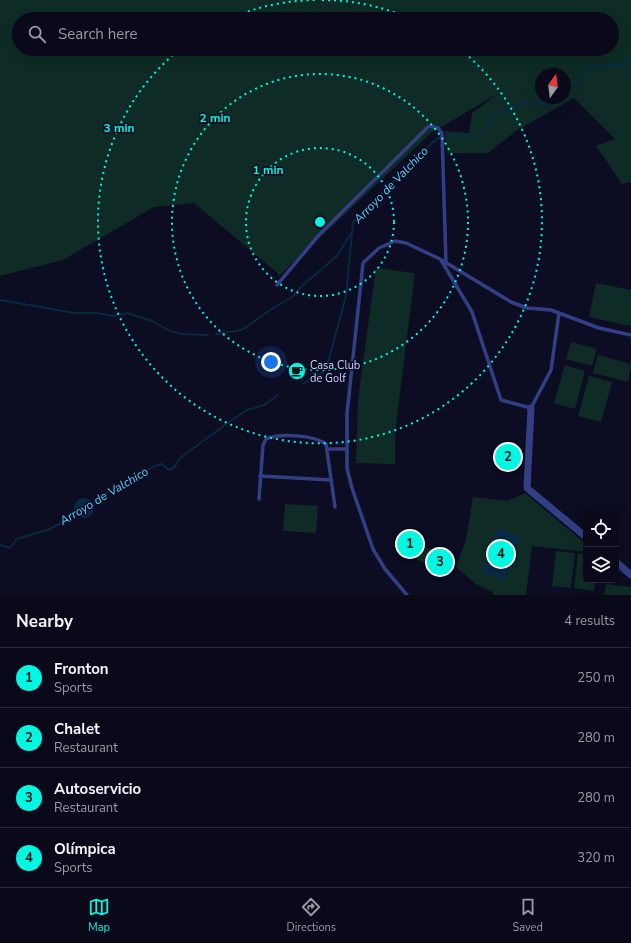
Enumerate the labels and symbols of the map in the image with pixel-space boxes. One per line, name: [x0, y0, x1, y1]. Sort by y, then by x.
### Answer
north arrow: [535, 68, 571, 104]
text: 2 min: [199, 110, 231, 126]
text: 3 min: [103, 120, 135, 136]
water label: Arroyo de Valchico: [350, 143, 432, 228]
text: 1 min: [252, 162, 284, 178]
centre of rings: [313, 215, 327, 229]
your location: [261, 352, 281, 372]
place label: Casa Club de Golf: [310, 358, 360, 386]
cafe icon: Casa Club de Golf: [287, 361, 307, 381]
pin: 2: [495, 442, 521, 472]
water label: Arroyo de Valchico: [56, 463, 152, 529]
pin: 1: [397, 529, 423, 559]
pin: 4: [488, 539, 514, 569]
pin: 3: [427, 547, 453, 577]

